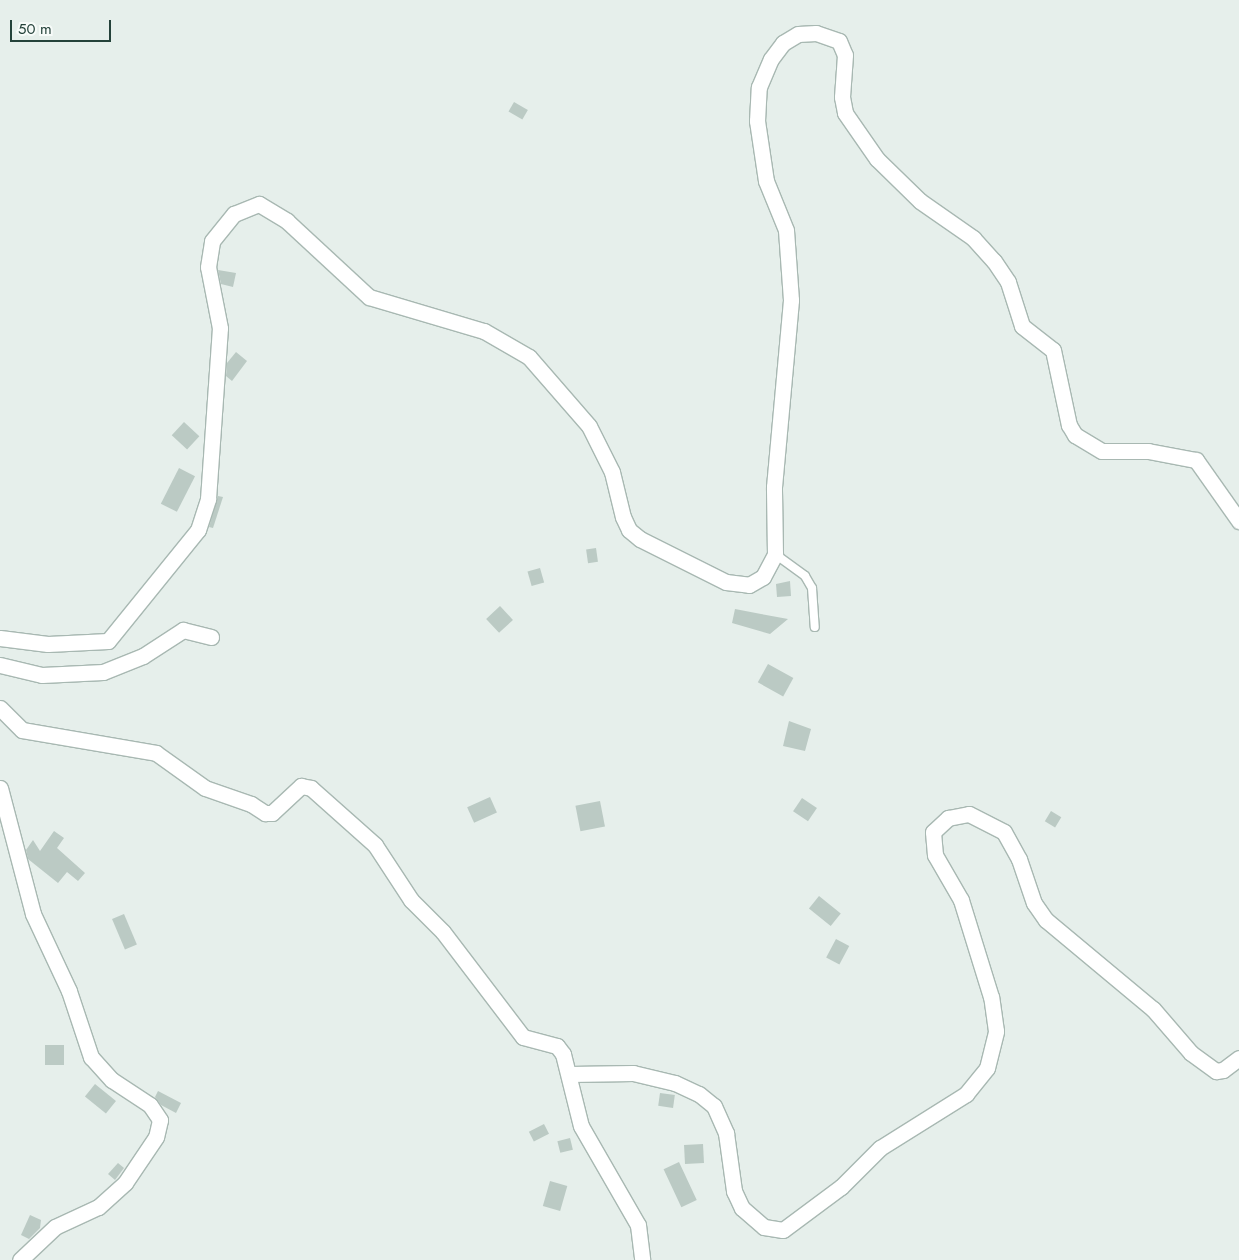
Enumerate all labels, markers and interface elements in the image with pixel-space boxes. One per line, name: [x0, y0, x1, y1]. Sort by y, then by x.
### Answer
scale bar: [12, 10, 114, 42]
text: 50 m: [18, 18, 52, 40]

